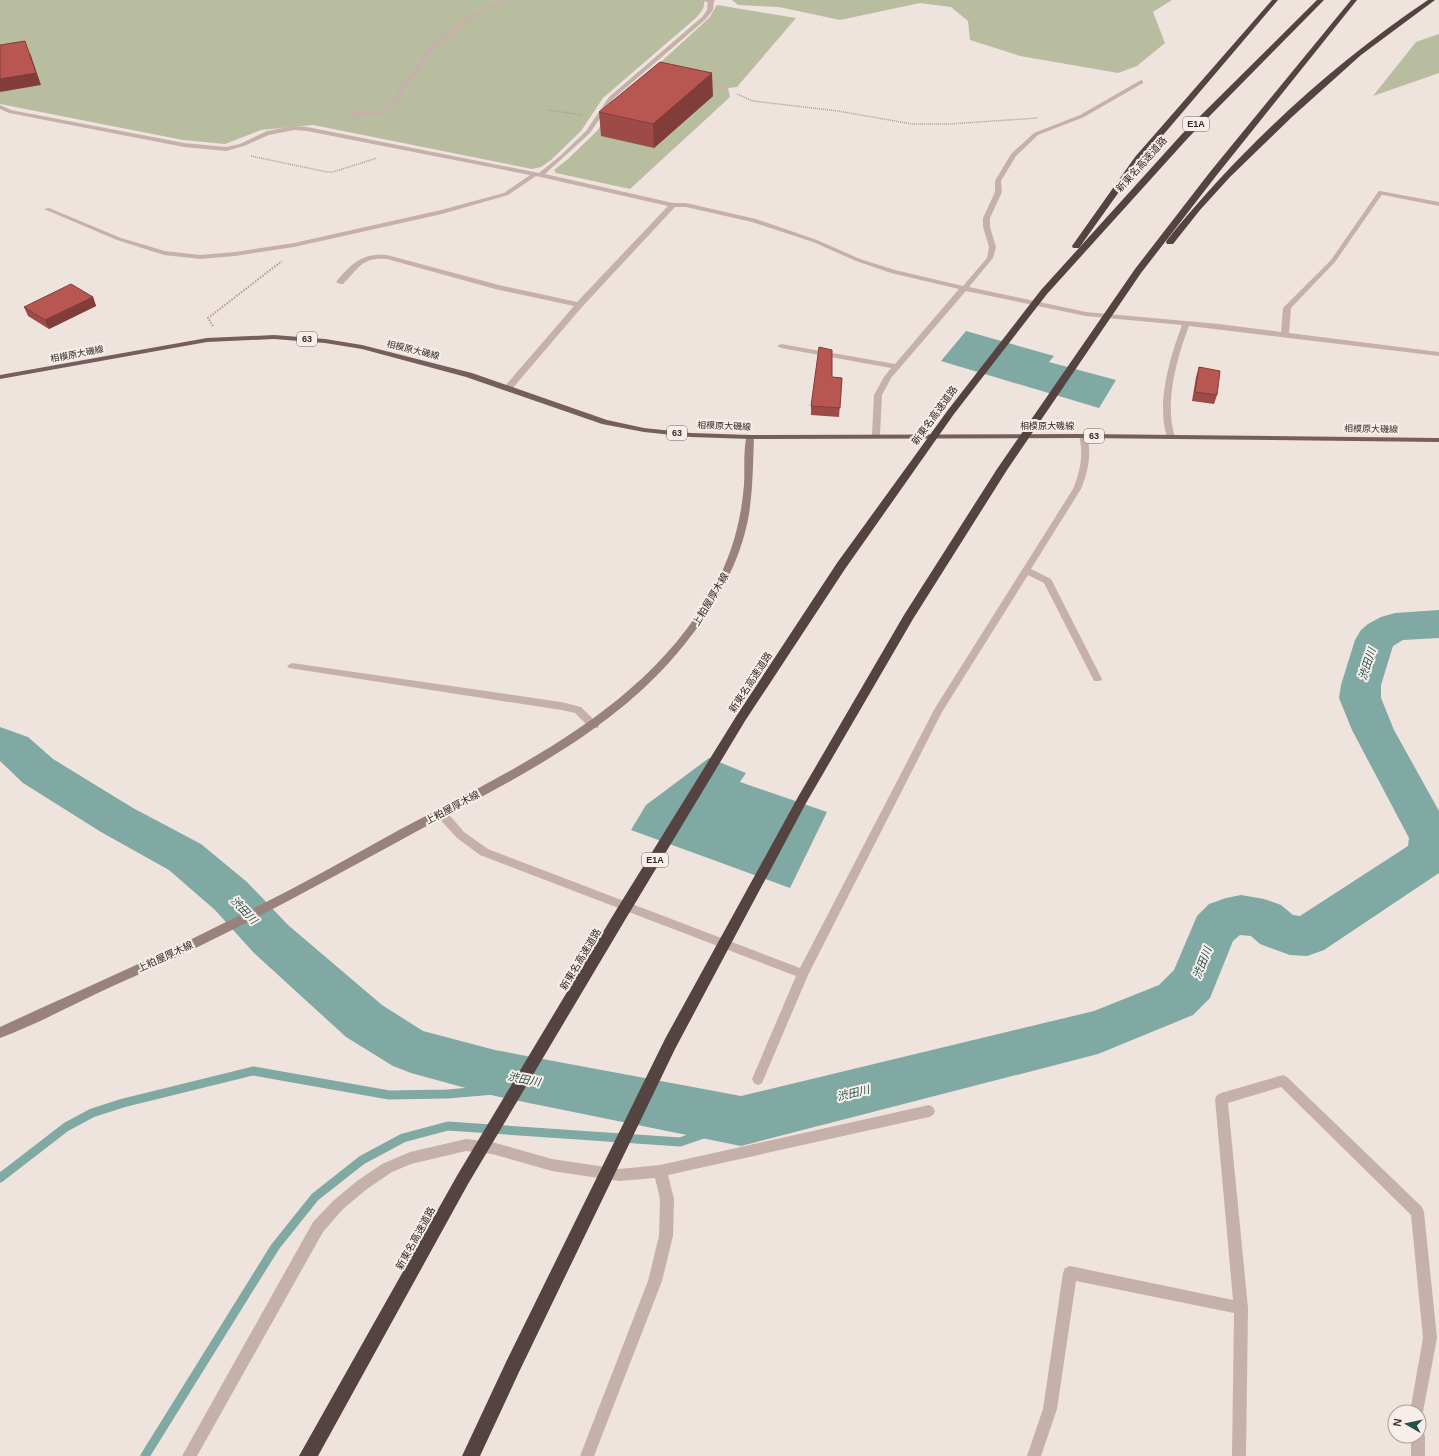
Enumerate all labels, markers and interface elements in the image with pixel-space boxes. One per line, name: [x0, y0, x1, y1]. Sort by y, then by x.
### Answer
road number: E1A: [1183, 117, 1209, 131]
street label: 新東名高速道路: [1114, 135, 1169, 194]
road number: 63: [297, 332, 317, 346]
street label: 相模原大磯線: [386, 339, 441, 362]
street label: 相模原大磯線: [50, 344, 105, 364]
street label: 新東名高速道路: [909, 384, 959, 447]
street label: 相模原大磯線: [697, 420, 752, 432]
street label: 相模原大磯線: [1020, 421, 1075, 431]
street label: 相模原大磯線: [1344, 424, 1399, 434]
road number: 63: [667, 426, 687, 440]
road number: 63: [1084, 429, 1104, 443]
street label: 上粕屋厚木線: [690, 571, 731, 628]
water label: 渋田川: [1356, 646, 1378, 682]
street label: 新東名高速道路: [727, 650, 774, 715]
street label: 上粕屋厚木線: [423, 789, 481, 826]
road number: E1A: [642, 853, 668, 867]
water label: 渋田川: [228, 894, 260, 927]
street label: 新東名高速道路: [558, 926, 603, 992]
street label: 上粕屋厚木線: [136, 939, 195, 974]
water label: 渋田川: [1190, 945, 1214, 981]
water label: 渋田川: [507, 1070, 542, 1088]
water label: 渋田川: [836, 1083, 871, 1103]
street label: 新東名高速道路: [394, 1205, 437, 1272]
north arrow: [1387, 1404, 1427, 1444]
text: N: [1391, 1418, 1404, 1427]

